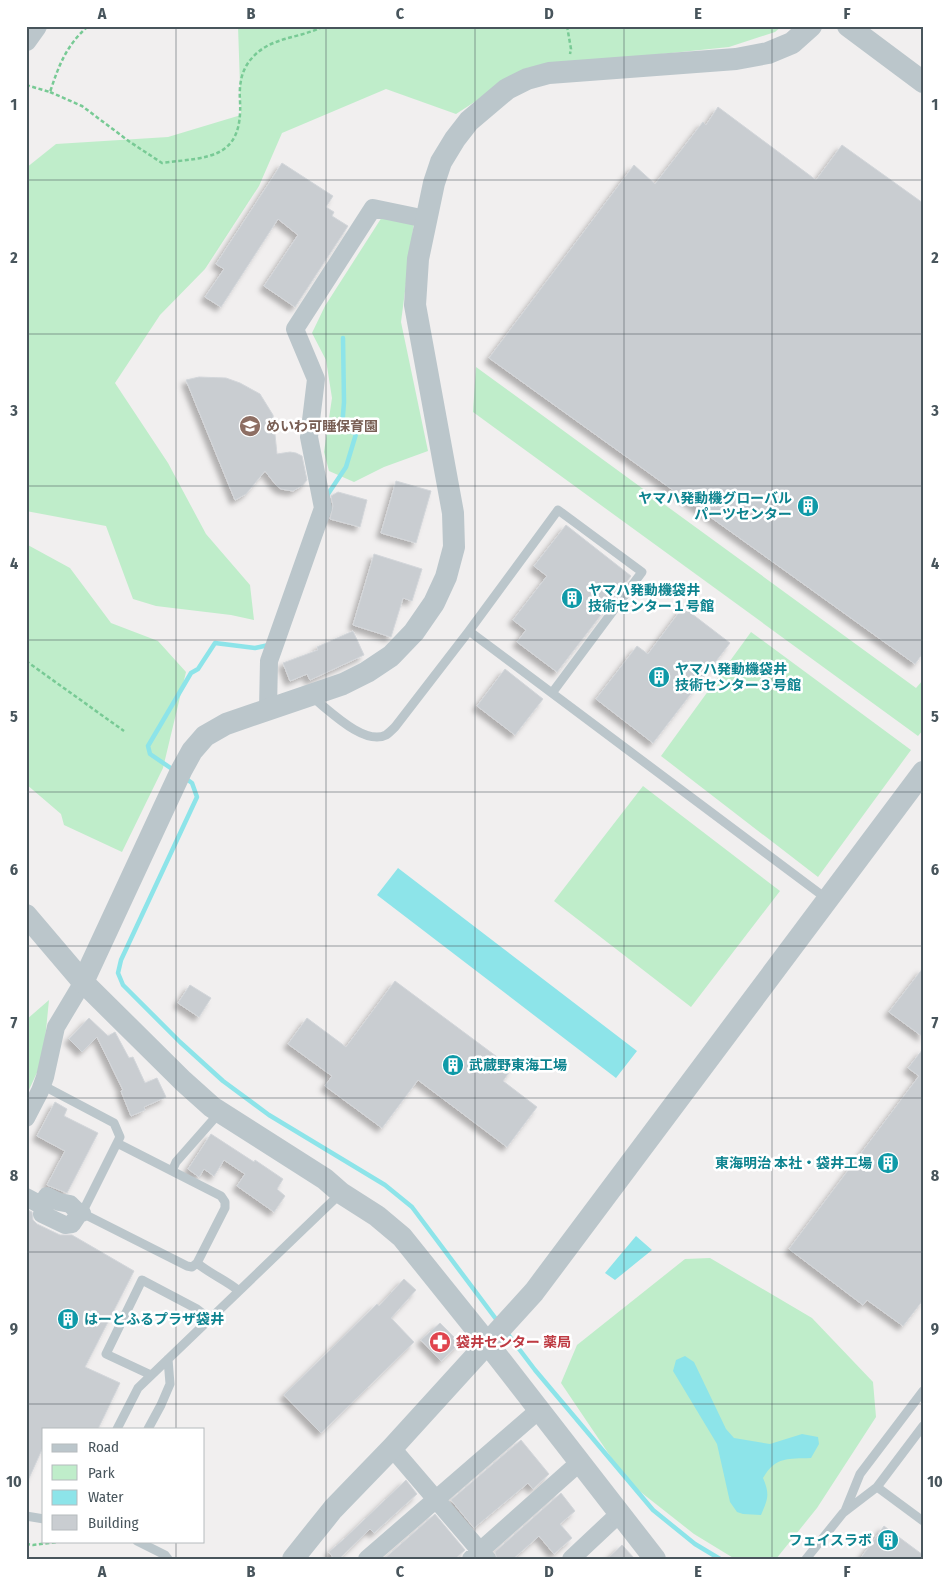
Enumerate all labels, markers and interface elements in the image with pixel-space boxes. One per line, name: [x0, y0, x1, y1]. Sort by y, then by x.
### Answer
text: A: [97, 4, 107, 23]
text: B: [247, 4, 256, 23]
text: C: [396, 4, 405, 23]
text: D: [544, 4, 554, 23]
text: E: [694, 4, 702, 23]
text: F: [843, 4, 851, 23]
text: 1: [11, 95, 17, 114]
text: 1: [932, 95, 938, 114]
text: 2: [9, 248, 18, 267]
text: 2: [930, 248, 939, 267]
text: 3: [9, 401, 18, 420]
text: 3: [930, 401, 939, 420]
school or university icon: めいわ可睡保育園: [238, 414, 262, 438]
place label: めいわ可睡保育園: [266, 418, 378, 435]
place label: ヤマハ発動機グローバル パーツセンター: [638, 490, 792, 523]
building icon: ヤマハ発動機グローバル パーツセンター: [796, 494, 820, 518]
text: 4: [10, 554, 18, 573]
text: 4: [931, 554, 939, 573]
place label: ヤマハ発動機袋井 技術センター１号館: [588, 582, 714, 615]
building icon: ヤマハ発動機袋井 技術センター１号館: [560, 586, 584, 610]
place label: ヤマハ発動機袋井 技術センター３号館: [675, 661, 801, 694]
building icon: ヤマハ発動機袋井 技術センター３号館: [647, 665, 671, 689]
text: 5: [10, 707, 18, 726]
text: 5: [931, 707, 939, 726]
text: 6: [10, 860, 18, 879]
text: 6: [931, 860, 939, 879]
text: 7: [11, 1013, 18, 1032]
text: 7: [932, 1013, 939, 1032]
building icon: 武蔵野東海工場: [441, 1053, 465, 1077]
place label: 武蔵野東海工場: [469, 1057, 567, 1074]
building icon: 東海明治 本社・袋井工場: [876, 1151, 900, 1175]
place label: 東海明治 本社・袋井工場: [715, 1155, 872, 1172]
text: 8: [10, 1166, 19, 1185]
text: 8: [931, 1166, 940, 1185]
building icon: はーとふるプラザ袋井: [56, 1307, 80, 1331]
place label: はーとふるプラザ袋井: [84, 1311, 224, 1328]
text: 9: [10, 1319, 18, 1338]
text: 9: [931, 1319, 939, 1338]
pharmacy icon: 袋井センター 薬局: [428, 1330, 452, 1354]
place label: 袋井センター 薬局: [456, 1334, 571, 1351]
legend: [42, 1428, 205, 1542]
text: Road: [88, 1438, 119, 1456]
text: Park: [88, 1464, 115, 1482]
text: 10: [6, 1472, 22, 1491]
text: 10: [927, 1472, 943, 1491]
text: Water: [88, 1488, 124, 1506]
text: Building: [88, 1514, 139, 1532]
building icon: フェイスラボ: [876, 1528, 900, 1552]
place label: フェイスラボ: [788, 1532, 872, 1549]
text: A: [97, 1562, 107, 1581]
text: B: [247, 1562, 256, 1581]
text: C: [396, 1562, 405, 1581]
text: D: [544, 1562, 554, 1581]
text: E: [694, 1562, 702, 1581]
text: F: [843, 1562, 851, 1581]

